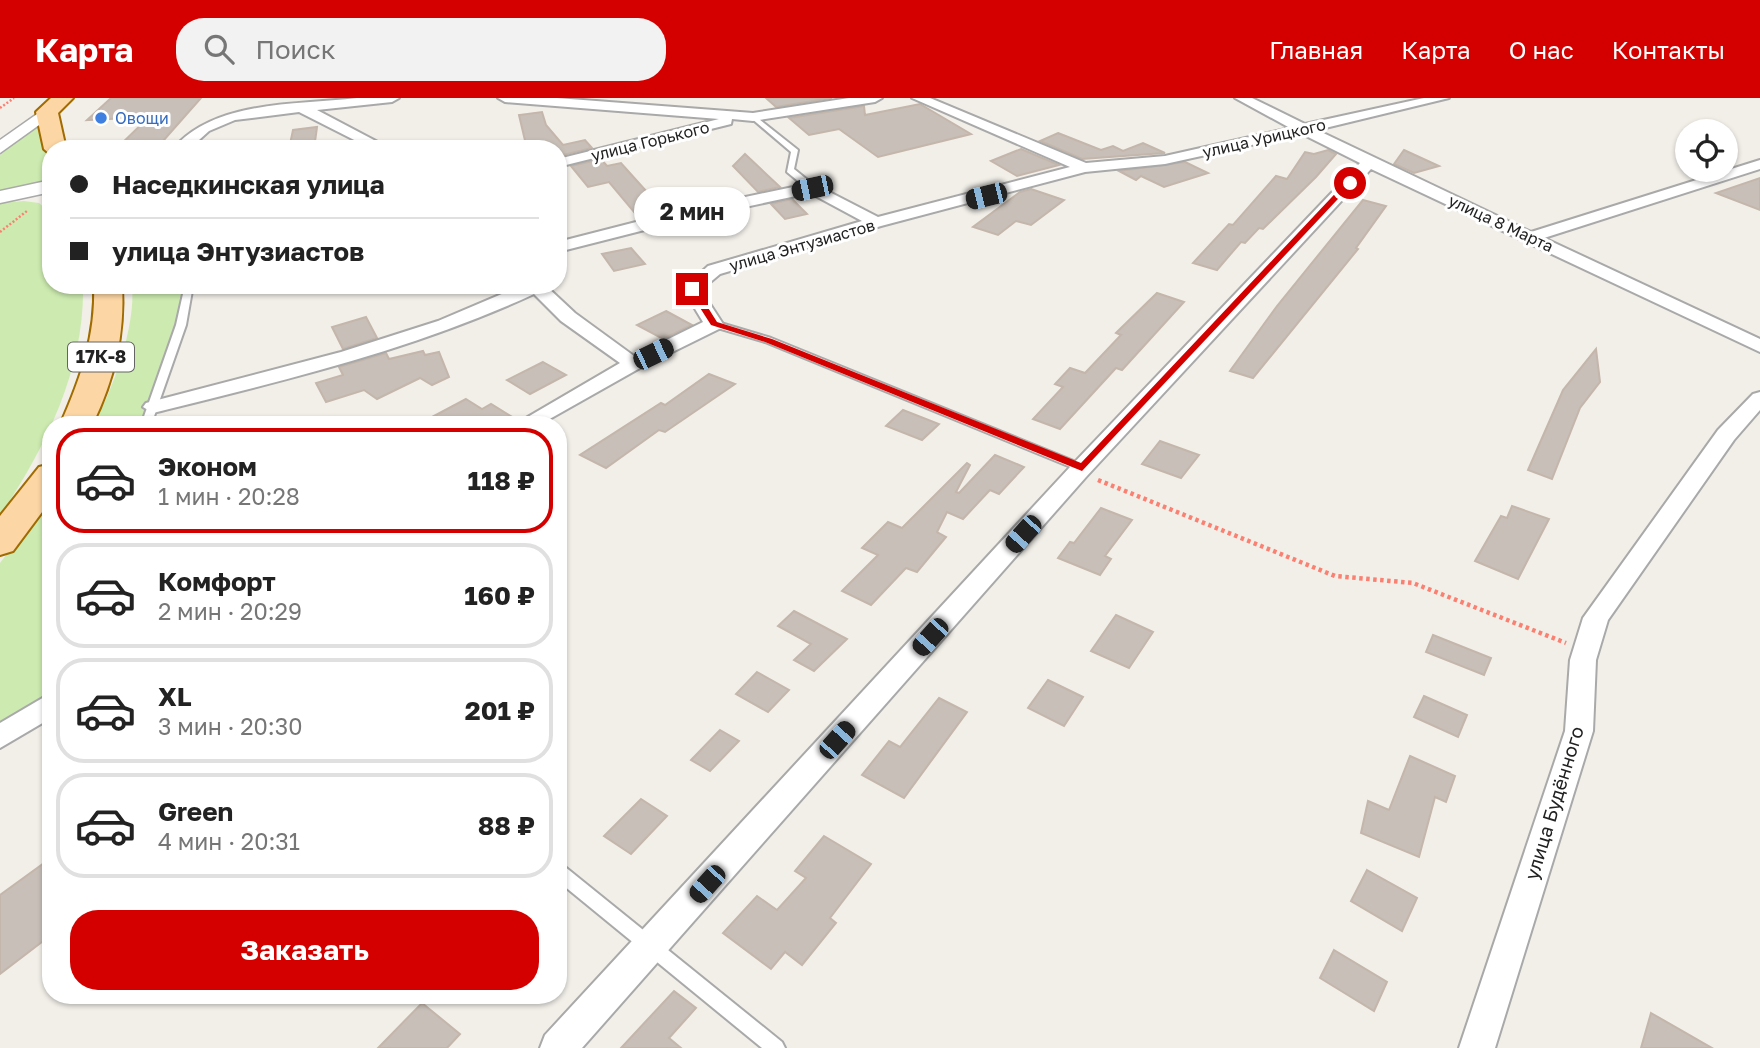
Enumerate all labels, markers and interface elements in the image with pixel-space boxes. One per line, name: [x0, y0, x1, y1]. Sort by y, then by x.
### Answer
search box: [176, 18, 666, 81]
text: Карта: [35, 30, 134, 69]
icon: search: [200, 30, 238, 68]
text: Поиск: [256, 34, 336, 65]
text: Главная: [1269, 35, 1363, 64]
text: Карта: [1401, 35, 1471, 64]
text: О нас: [1509, 35, 1574, 64]
text: Контакты: [1612, 35, 1725, 64]
place label: Овощи: [115, 108, 169, 128]
marker: Овощи: [93, 110, 109, 126]
street label: улица Урицкого: [1200, 114, 1328, 162]
street label: улица Горького: [589, 117, 711, 165]
map controls: [1675, 119, 1738, 182]
button: locate: [1675, 119, 1738, 182]
route start: [1334, 167, 1366, 199]
text: Наседкинская улица: [112, 169, 385, 200]
car: [790, 173, 835, 203]
car: [964, 181, 1009, 211]
callout: 2 мин: [634, 188, 750, 236]
street label: улица 8 Марта: [1445, 190, 1557, 256]
text: 2 мин: [660, 197, 724, 225]
street label: улица Энтузиастов: [727, 215, 877, 275]
text: улица Энтузиастов: [112, 236, 364, 267]
route end: [676, 273, 708, 305]
car: [630, 335, 677, 373]
road number: 17К-8: [68, 342, 134, 372]
icon: car: [74, 449, 137, 512]
text: Эконом: [158, 451, 257, 482]
text: 118 ₽: [468, 465, 535, 496]
text: 1 мин · 20:28: [158, 482, 300, 510]
car: [1002, 511, 1045, 557]
icon: car: [74, 564, 137, 627]
text: Комфорт: [158, 566, 276, 597]
text: 160 ₽: [464, 580, 535, 611]
text: 2 мин · 20:29: [158, 597, 302, 625]
car: [909, 614, 952, 660]
icon: car: [74, 679, 137, 742]
text: XL: [158, 681, 192, 712]
text: 201 ₽: [465, 695, 535, 726]
text: 3 мин · 20:30: [158, 712, 302, 740]
car: [816, 717, 859, 763]
street label: улица Будённого: [1519, 723, 1588, 883]
icon: car: [74, 794, 137, 857]
text: Green: [158, 796, 233, 827]
text: 88 ₽: [478, 810, 535, 841]
text: 4 мин · 20:31: [158, 827, 300, 855]
car: [686, 861, 729, 907]
button: Заказать: [70, 910, 539, 990]

